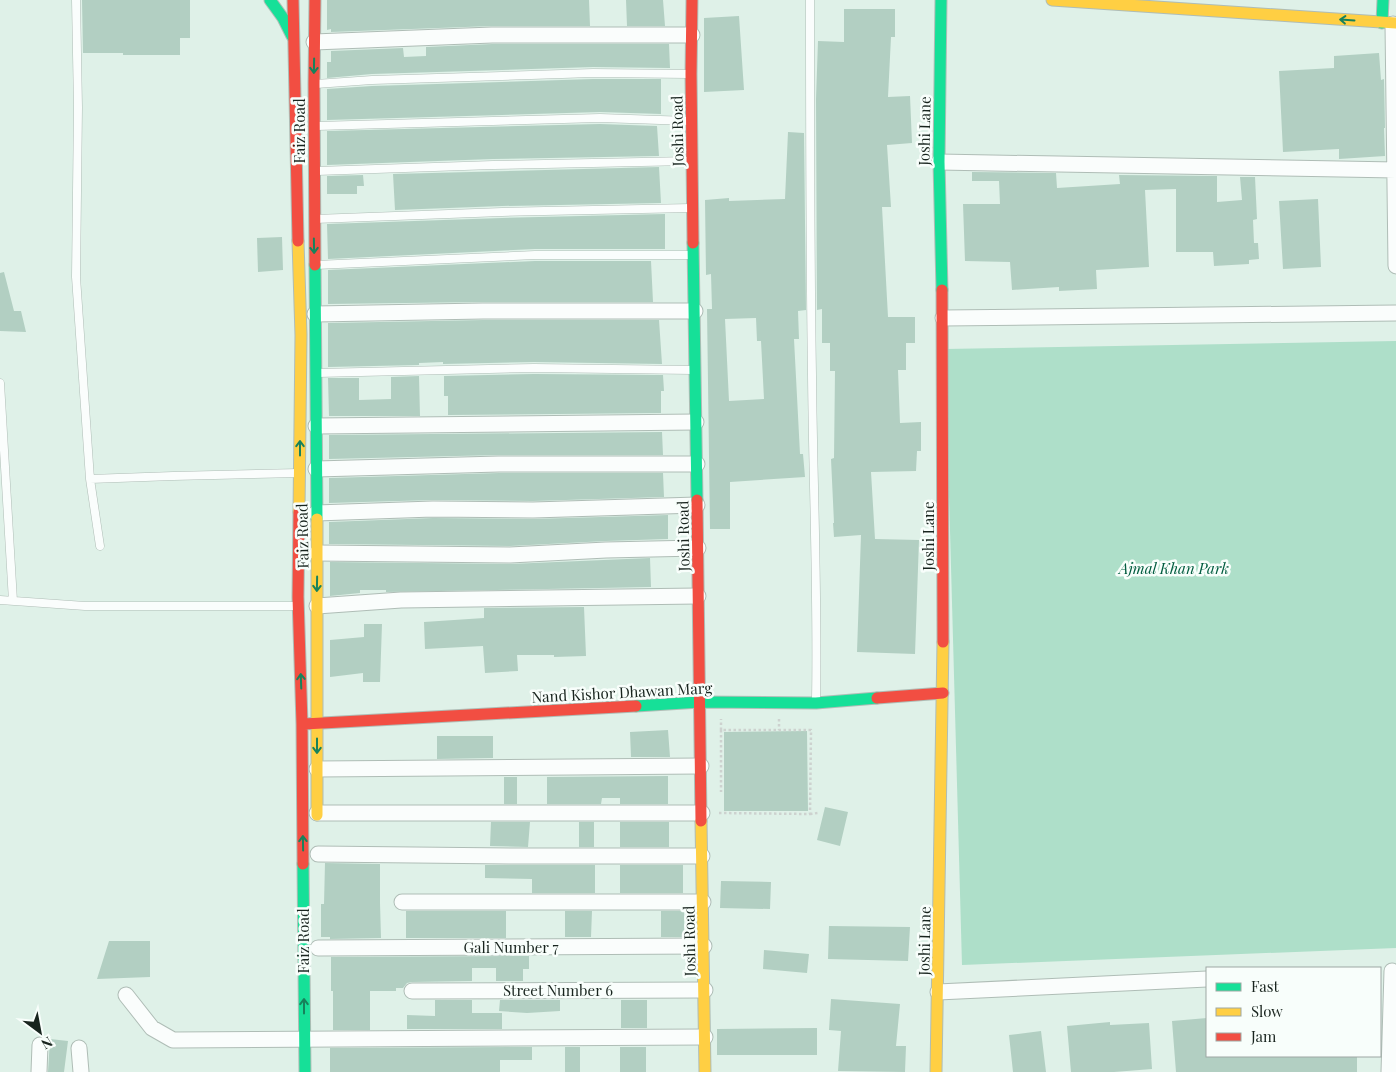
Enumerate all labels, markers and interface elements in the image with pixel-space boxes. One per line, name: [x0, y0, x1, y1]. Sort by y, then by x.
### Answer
one-way arrow: [1340, 16, 1356, 25]
one-way arrow: [309, 58, 319, 74]
street label: Joshi Road: [666, 95, 688, 167]
street label: Joshi Lane: [913, 96, 935, 167]
street label: Faiz Road: [289, 98, 309, 164]
one-way arrow: [309, 238, 319, 254]
one-way arrow: [295, 441, 305, 457]
street label: Joshi Road: [672, 500, 694, 572]
street label: Joshi Lane: [918, 501, 938, 572]
street label: Faiz Road: [291, 503, 313, 569]
park label: Ajmal Khan Park: [1117, 558, 1229, 578]
one-way arrow: [312, 575, 322, 591]
one-way arrow: [296, 673, 305, 689]
street label: Nand Kishor Dhawan Marg: [531, 677, 713, 707]
one-way arrow: [312, 738, 322, 754]
one-way arrow: [298, 836, 308, 852]
street label: Joshi Road: [678, 905, 700, 977]
street label: Joshi Lane: [913, 906, 935, 977]
street label: Faiz Road: [293, 908, 313, 974]
street label: Gali Number 7: [464, 937, 558, 957]
legend: [1206, 967, 1381, 1057]
text: Fast: [1251, 976, 1280, 996]
street label: Street Number 6: [503, 980, 613, 1000]
one-way arrow: [299, 998, 309, 1014]
text: Slow: [1251, 1001, 1283, 1021]
north arrow: [15, 1007, 65, 1057]
text: Jam: [1250, 1026, 1277, 1046]
text: N: [38, 1033, 56, 1054]

